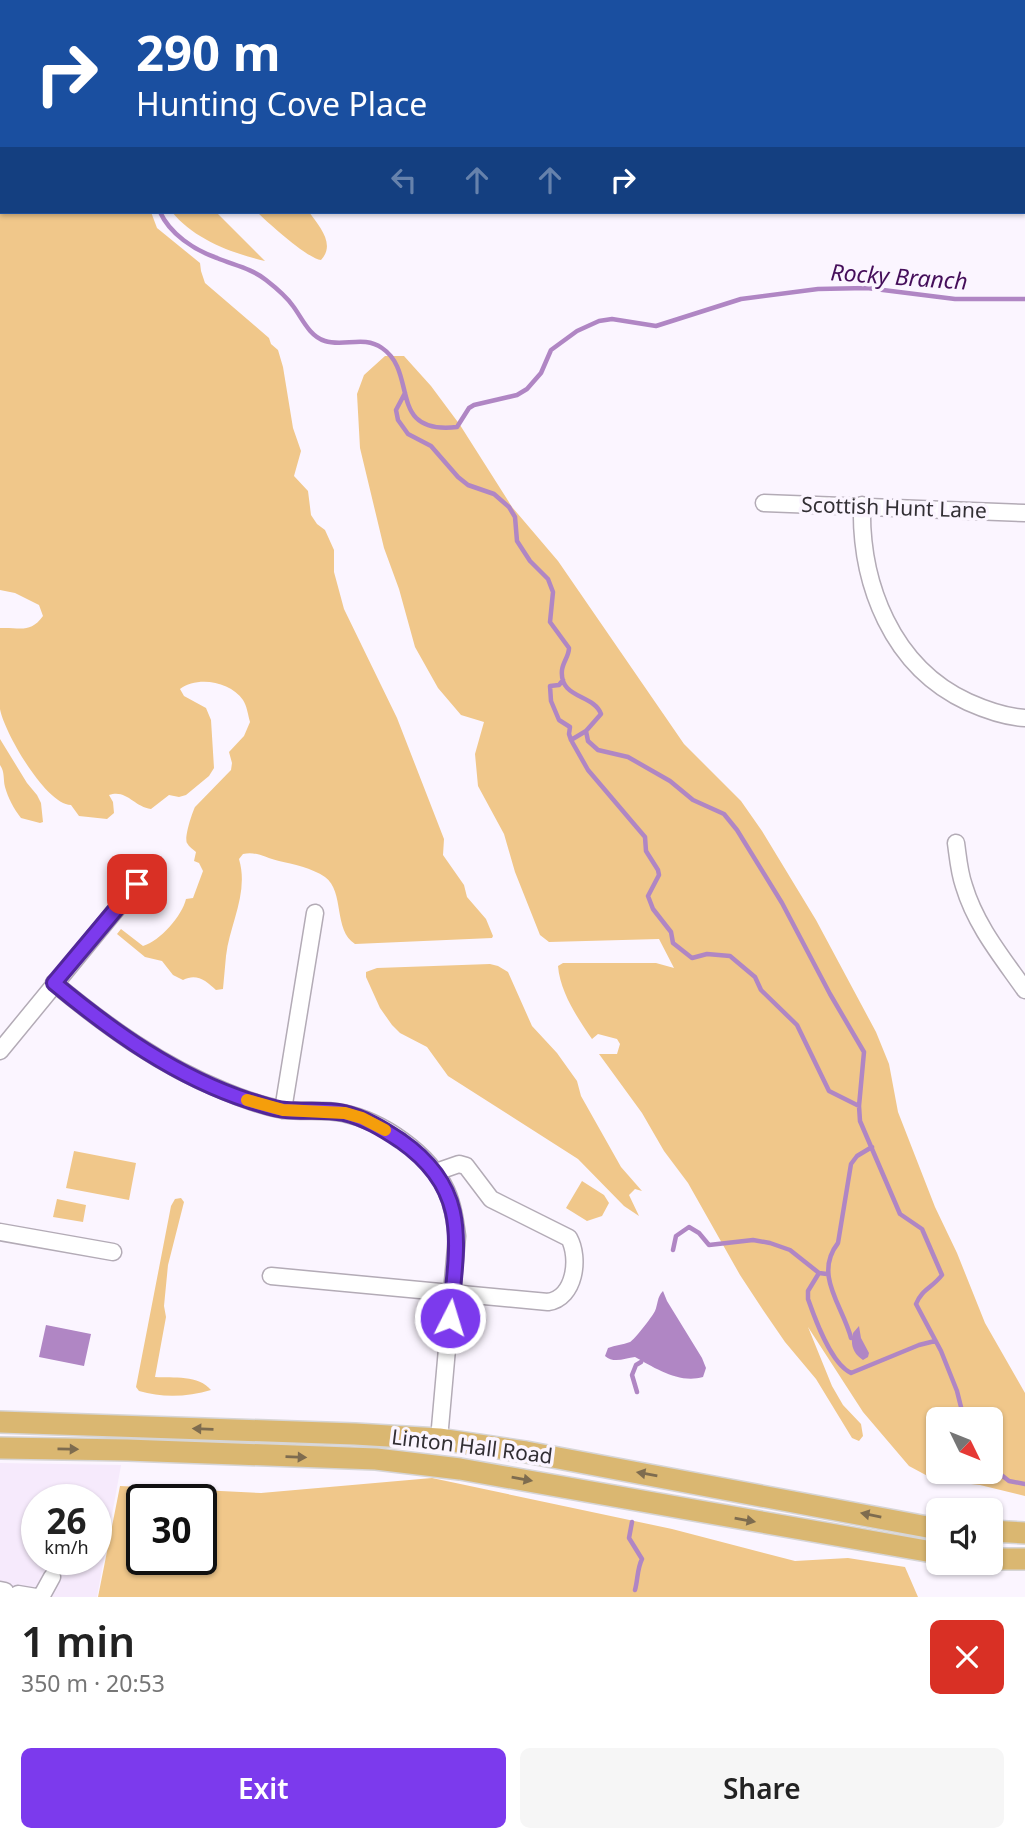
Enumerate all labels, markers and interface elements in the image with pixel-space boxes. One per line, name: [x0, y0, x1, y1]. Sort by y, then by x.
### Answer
text: 290 m: [136, 19, 281, 85]
icon: right: [21, 28, 112, 119]
text: Hunting Cove Place: [136, 82, 427, 125]
icon: left: [385, 161, 423, 199]
icon: ahead: [458, 161, 496, 199]
icon: ahead: [531, 161, 569, 199]
icon: right: [604, 161, 642, 199]
water label: Rocky Branch: [829, 255, 969, 297]
street label: Scottish Hunt Lane: [801, 490, 987, 524]
pin: [107, 854, 167, 914]
icon: arrive: [118, 865, 156, 903]
position arrow: [413, 1281, 487, 1355]
north arrow: [926, 1407, 1003, 1484]
map controls: [926, 1407, 1003, 1575]
street label: Linton Hall Road: [390, 1422, 554, 1470]
one-way arrow: [191, 1423, 213, 1434]
one-way arrow: [57, 1443, 79, 1455]
one-way arrow: [285, 1452, 307, 1463]
one-way arrow: [636, 1468, 658, 1479]
one-way arrow: [511, 1474, 533, 1485]
speed limit sign: 30: [126, 1484, 217, 1575]
text: 26: [46, 1497, 87, 1544]
button: sound: [926, 1498, 1003, 1575]
one-way arrow: [860, 1510, 882, 1521]
one-way arrow: [735, 1515, 757, 1526]
text: km/h: [44, 1535, 89, 1559]
text: 1 min: [21, 1612, 135, 1669]
button: close: [930, 1620, 1004, 1694]
text: 350 m · 20:53: [21, 1667, 165, 1699]
button: Exit: [21, 1748, 506, 1828]
button: Share: [520, 1748, 1004, 1828]

